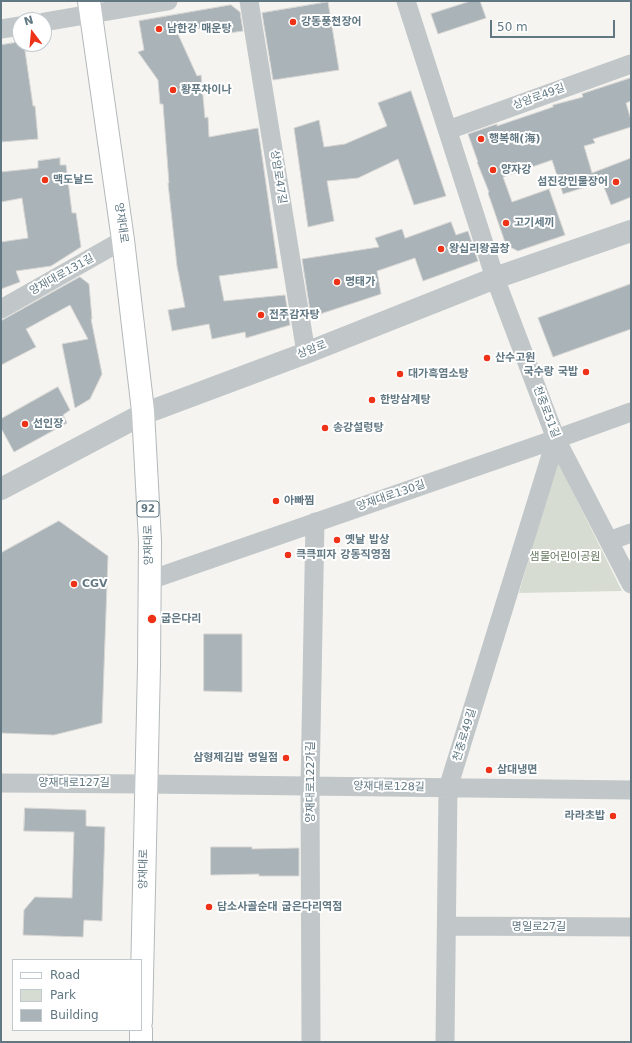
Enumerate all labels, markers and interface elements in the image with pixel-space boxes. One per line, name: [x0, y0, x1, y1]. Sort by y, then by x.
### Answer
north arrow: [12, 12, 52, 52]
scale bar: [492, 12, 617, 38]
text: N: [23, 13, 35, 28]
place label: 강동풍천장어: [301, 15, 362, 29]
marker: 강동풍천장어: [288, 17, 298, 27]
text: 50 m: [497, 20, 528, 34]
place label: 남한강 매운탕: [167, 22, 232, 36]
marker: 남한강 매운탕: [154, 24, 164, 34]
street label: 상암로49길: [511, 81, 567, 113]
place label: 황푸차이나: [181, 83, 232, 97]
marker: 황푸차이나: [168, 85, 178, 95]
place label: 행복해(海): [489, 132, 540, 146]
marker: 행복해(海): [476, 134, 486, 144]
street label: 상암로47길: [267, 149, 289, 205]
place label: 양자강: [501, 163, 531, 177]
marker: 양자강: [488, 165, 498, 175]
place label: 맥도날드: [53, 173, 93, 187]
marker: 맥도날드: [40, 175, 50, 185]
place label: 섬진강민물장어: [537, 175, 608, 189]
marker: 섬진강민물장어: [611, 177, 621, 187]
street label: 양재대로: [112, 202, 130, 244]
place label: 고기세끼: [514, 216, 554, 230]
marker: 고기세끼: [501, 218, 511, 228]
place label: 왕십리왕곱창: [449, 242, 510, 256]
marker: 왕십리왕곱창: [436, 244, 446, 254]
street label: 양재대로131길: [27, 252, 97, 298]
place label: 명태가: [345, 275, 375, 289]
marker: 명태가: [332, 277, 342, 287]
place label: 전주감자탕: [269, 308, 320, 322]
marker: 전주감자탕: [256, 310, 266, 320]
street label: 상암로: [295, 338, 329, 362]
place label: 산수고원: [495, 351, 535, 365]
marker: 산수고원: [482, 353, 492, 363]
place label: 국수랑 국밥: [524, 365, 578, 379]
place label: 대가흑염소탕: [408, 367, 469, 381]
marker: 국수랑 국밥: [581, 367, 591, 377]
marker: 대가흑염소탕: [395, 369, 405, 379]
street label: 천중로51길: [530, 384, 562, 440]
place label: 한방삼계탕: [380, 393, 431, 407]
marker: 한방삼계탕: [367, 395, 377, 405]
place label: 선인장: [33, 417, 63, 431]
marker: 선인장: [20, 419, 30, 429]
place label: 송강설렁탕: [333, 421, 384, 435]
marker: 송강설렁탕: [320, 423, 330, 433]
street label: 양재대로130길: [355, 478, 427, 514]
place label: 아빠찜: [284, 494, 314, 508]
marker: 아빠찜: [271, 496, 281, 506]
road number: 92: [137, 501, 159, 517]
street label: 양재대로: [142, 525, 156, 565]
place label: 옛날 밥상: [345, 533, 389, 547]
marker: 옛날 밥상: [332, 535, 342, 545]
place label: 큭큭피자 강동직영점: [296, 548, 391, 562]
marker: 큭큭피자 강동직영점: [283, 550, 293, 560]
park label: 샘물어린이공원: [530, 550, 600, 564]
place label: CGV: [82, 577, 108, 591]
marker: CGV: [69, 579, 79, 589]
place label: 굽은다리: [161, 612, 201, 626]
marker: 굽은다리: [146, 613, 158, 625]
street label: 천중로49길: [451, 707, 479, 763]
street label: 양재대로122가길: [304, 741, 318, 823]
place label: 삼형제김밥 명일점: [193, 751, 278, 765]
marker: 삼형제김밥 명일점: [281, 753, 291, 763]
place label: 삼대냉면: [497, 763, 537, 777]
marker: 삼대냉면: [484, 765, 494, 775]
street label: 양재대로127길: [38, 776, 110, 790]
street label: 양재대로128길: [353, 780, 425, 794]
place label: 라라초밥: [565, 809, 605, 823]
marker: 라라초밥: [608, 811, 618, 821]
street label: 양재대로: [137, 849, 151, 889]
place label: 담소사골순대 굽은다리역점: [217, 900, 342, 914]
marker: 담소사골순대 굽은다리역점: [204, 902, 214, 912]
street label: 명일로27길: [512, 920, 566, 934]
legend: [12, 959, 142, 1031]
text: Road: [50, 968, 80, 982]
text: Park: [50, 988, 76, 1002]
text: Building: [50, 1008, 99, 1022]

